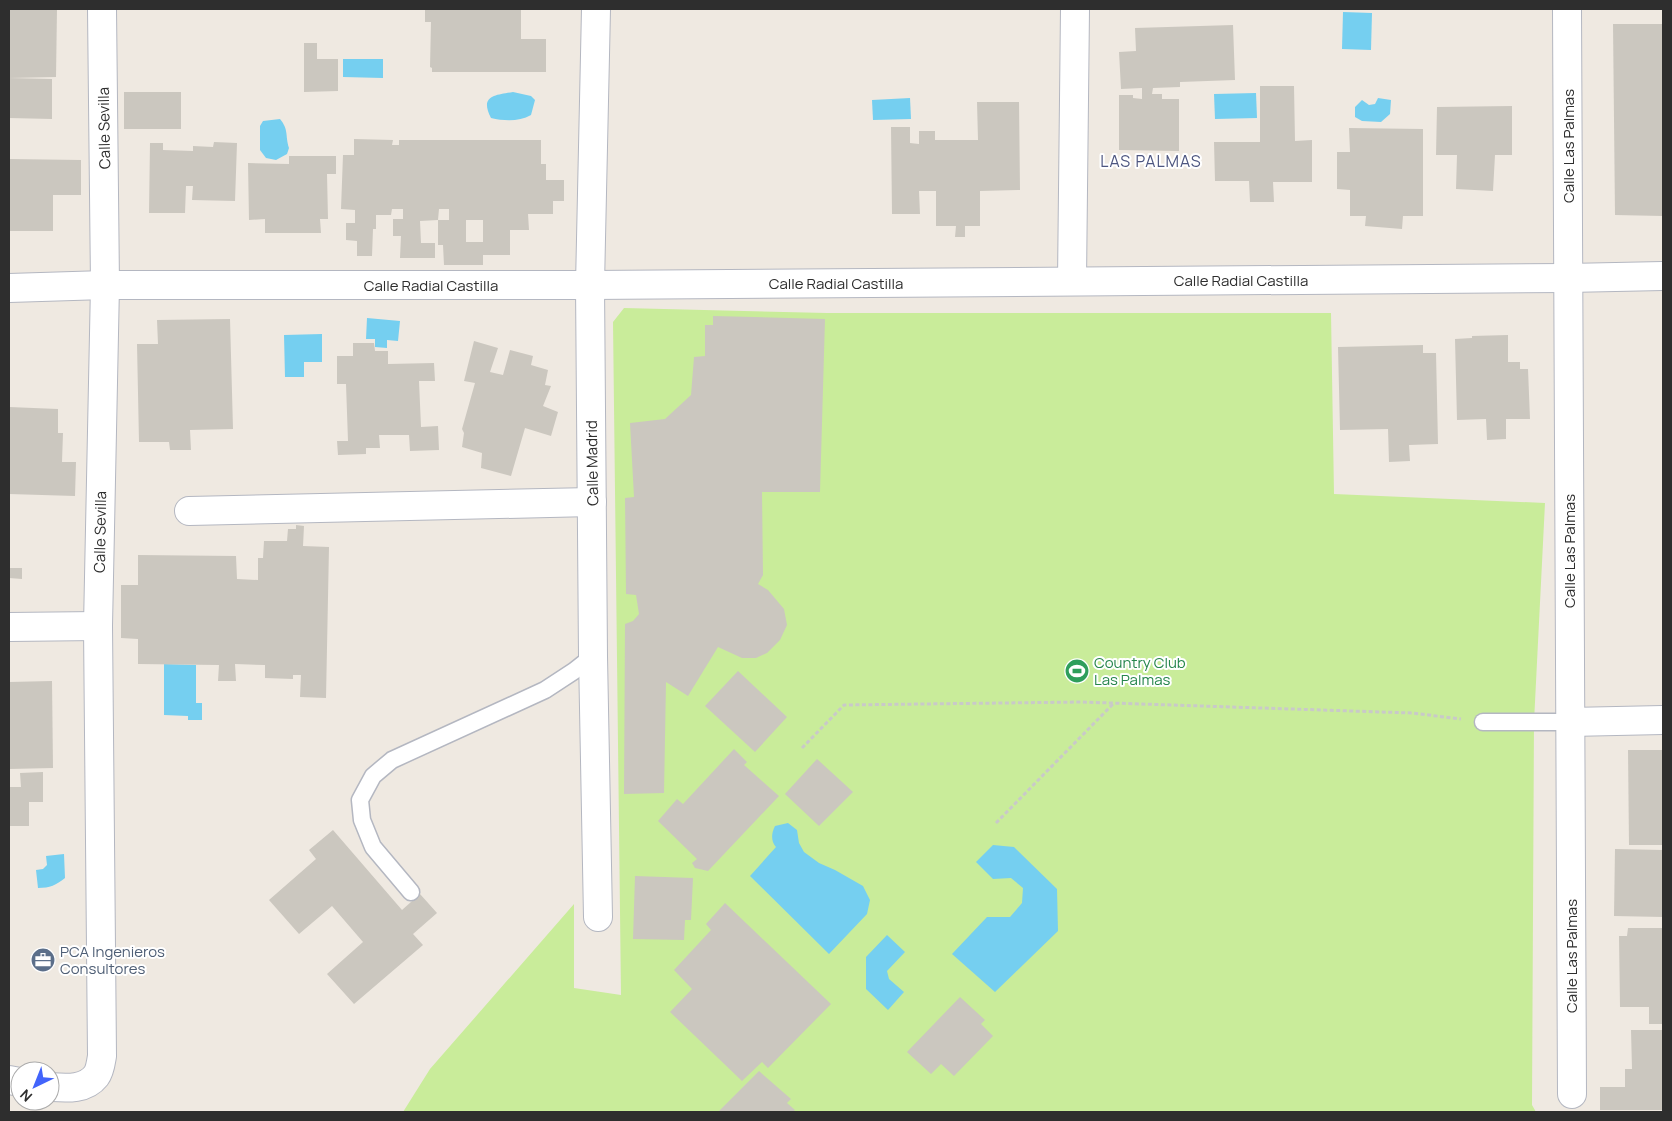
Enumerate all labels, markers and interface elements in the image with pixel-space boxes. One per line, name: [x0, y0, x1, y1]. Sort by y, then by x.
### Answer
street label: Calle Sevilla: [93, 87, 115, 169]
street label: Calle Las Palmas: [1558, 89, 1579, 203]
district label: LAS PALMAS: [1100, 150, 1202, 172]
street label: Calle Radial Castilla: [1174, 270, 1308, 291]
street label: Calle Radial Castilla: [769, 273, 903, 294]
street label: Calle Radial Castilla: [364, 275, 498, 296]
street label: Calle Madrid: [581, 420, 603, 506]
street label: Calle Sevilla: [89, 491, 111, 573]
street label: Calle Las Palmas: [1559, 494, 1580, 608]
place label: Country Club Las Palmas: [1094, 652, 1186, 690]
sports icon: Country Club Las Palmas: [1064, 658, 1090, 684]
street label: Calle Las Palmas: [1561, 899, 1582, 1013]
place label: PCA Ingenieros Consultores: [60, 941, 165, 979]
office icon: PCA Ingenieros Consultores: [30, 947, 56, 973]
north arrow: [10, 1061, 60, 1111]
text: N: [16, 1085, 36, 1106]

